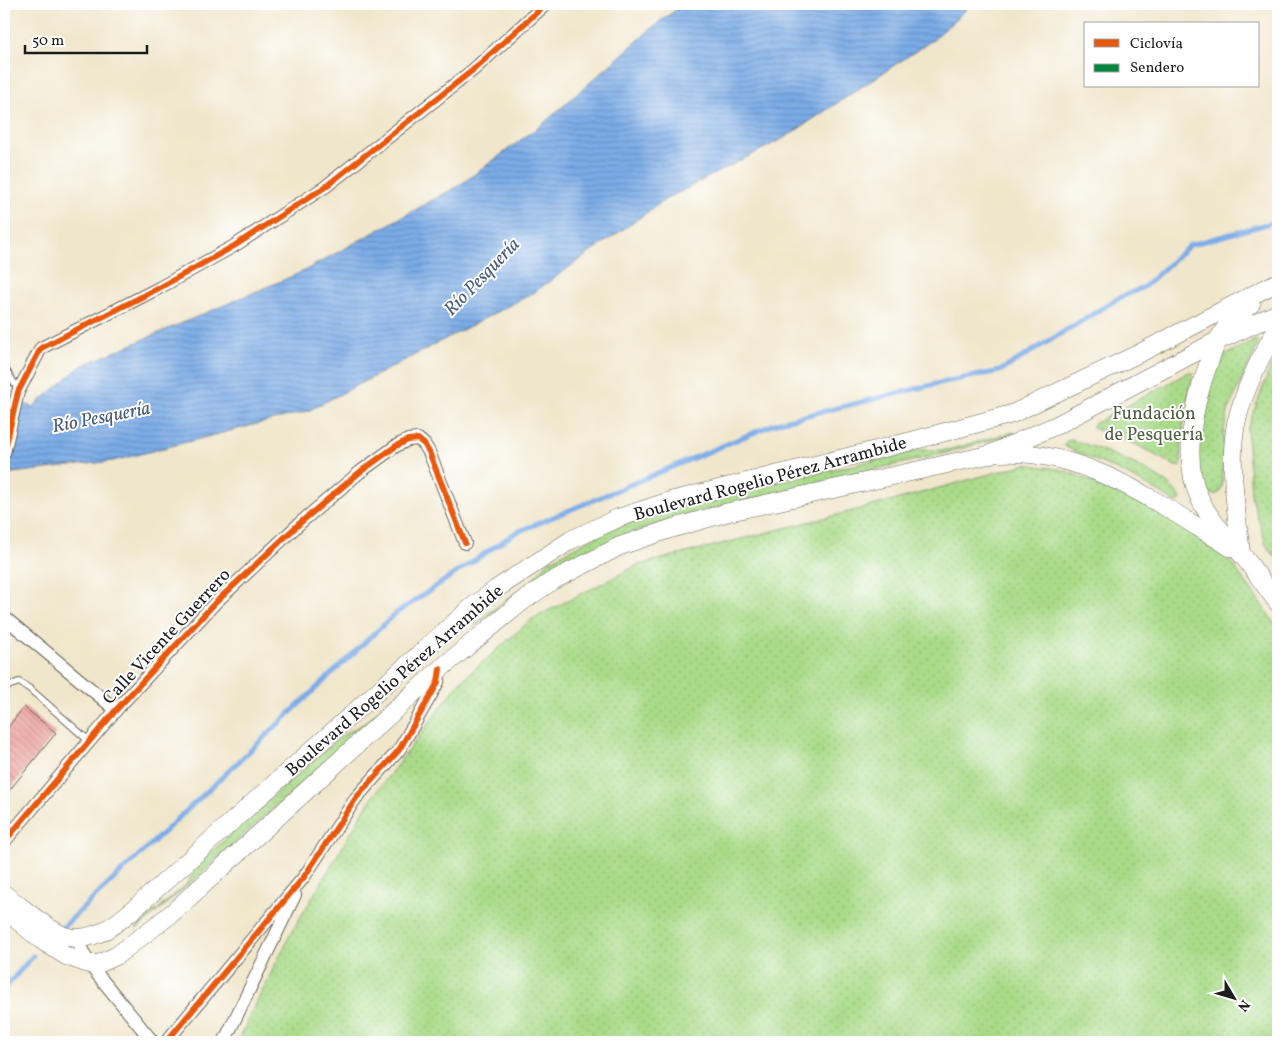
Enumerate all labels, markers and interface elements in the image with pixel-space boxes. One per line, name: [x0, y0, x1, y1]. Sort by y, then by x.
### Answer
scale bar: [25, 22, 148, 54]
legend: [1084, 22, 1260, 88]
text: 50 m: [32, 31, 64, 52]
text: Ciclovía: [1130, 34, 1183, 55]
text: Sendero: [1130, 58, 1184, 79]
water label: Río Pesquería: [439, 233, 526, 322]
water label: Río Pesquería: [50, 396, 153, 440]
park label: Fundación de Pesquería: [1104, 402, 1204, 448]
street label: Boulevard Rogelio Pérez Arrambide: [631, 431, 910, 528]
street label: Calle Vicente Guerrero: [97, 563, 237, 711]
street label: Boulevard Rogelio Pérez Arrambide: [281, 579, 509, 783]
north arrow: [1210, 974, 1260, 1024]
text: N: [1232, 995, 1254, 1015]

